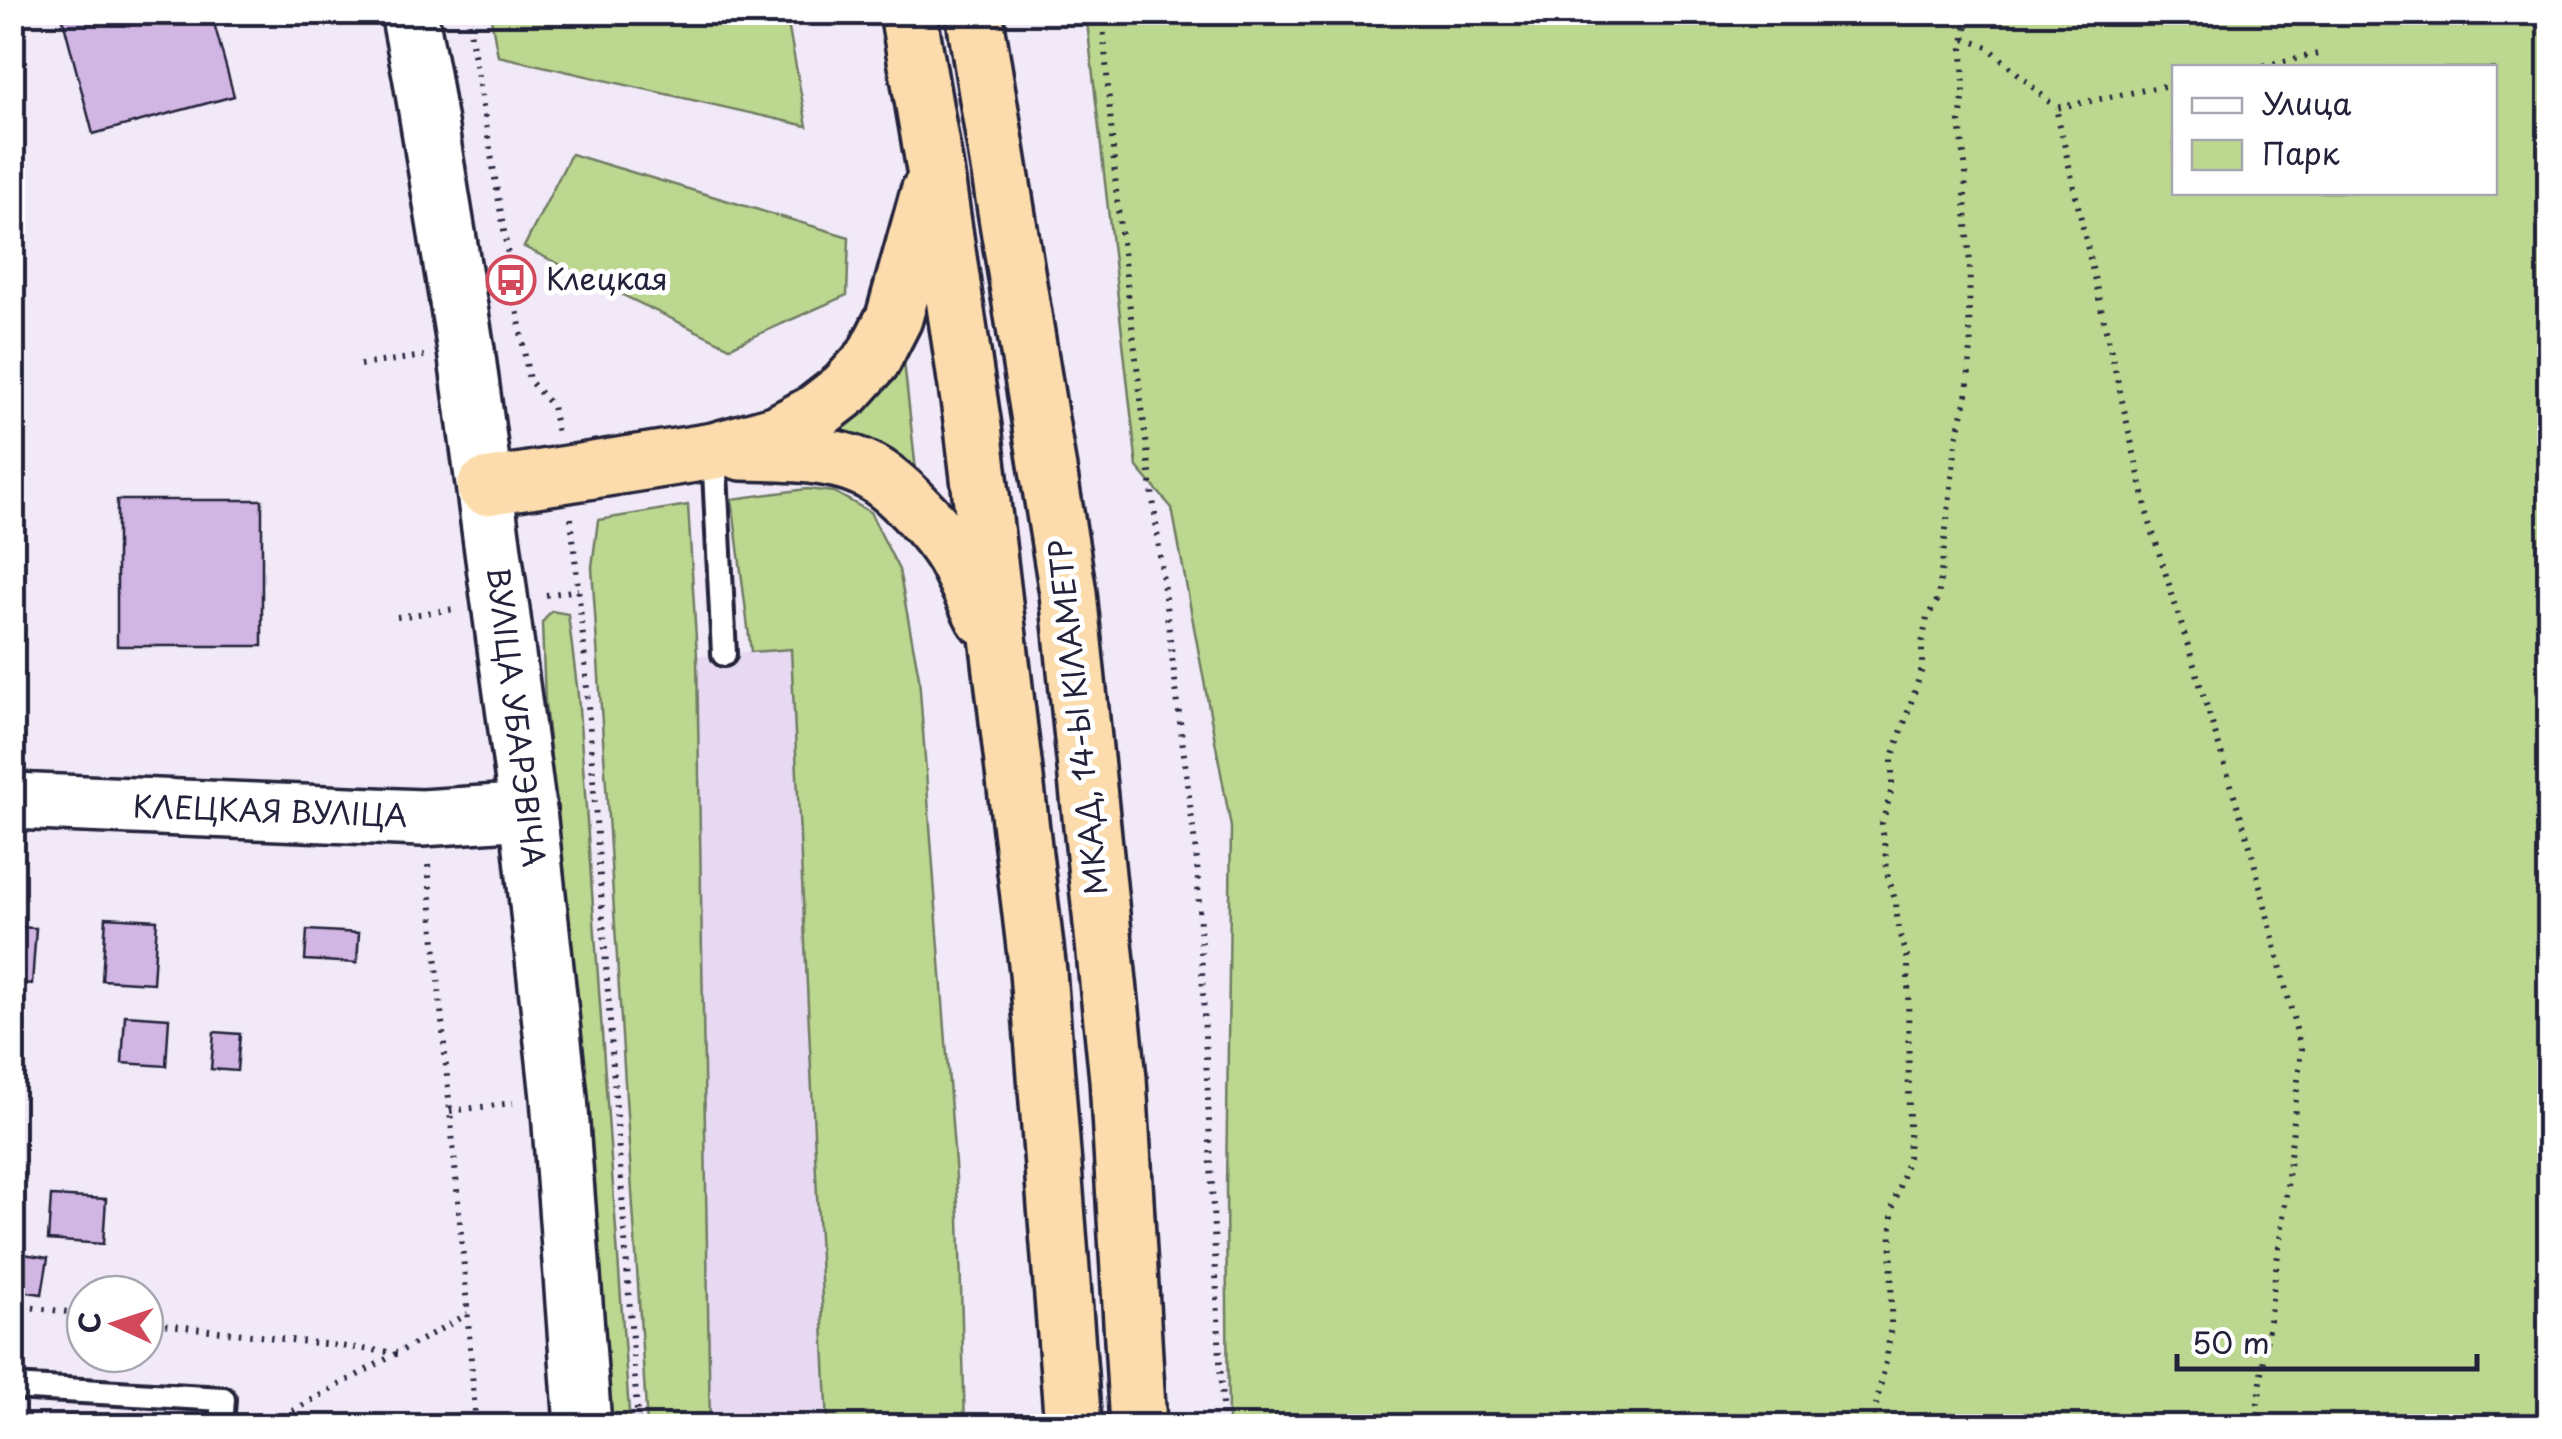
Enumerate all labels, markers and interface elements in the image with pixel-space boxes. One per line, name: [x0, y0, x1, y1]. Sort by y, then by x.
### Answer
legend: [2172, 65, 2497, 195]
text: Улица: [2262, 80, 2352, 125]
text: Парк: [2262, 130, 2340, 175]
bus stop icon: Клецкая: [485, 254, 537, 306]
place label: Клецкая: [546, 255, 668, 300]
street label: МКАД, 14-Ы КІЛАМЕТР: [1035, 537, 1118, 897]
street label: ВУЛІЦА УБАРЭВІЧА: [477, 564, 558, 869]
street label: КЛЕЦКАЯ ВУЛІЦА: [132, 782, 408, 837]
north arrow: [65, 1274, 165, 1374]
scale bar: [2177, 1309, 2477, 1371]
text: С: [67, 1311, 111, 1334]
text: 50 m: [2192, 1319, 2270, 1364]

